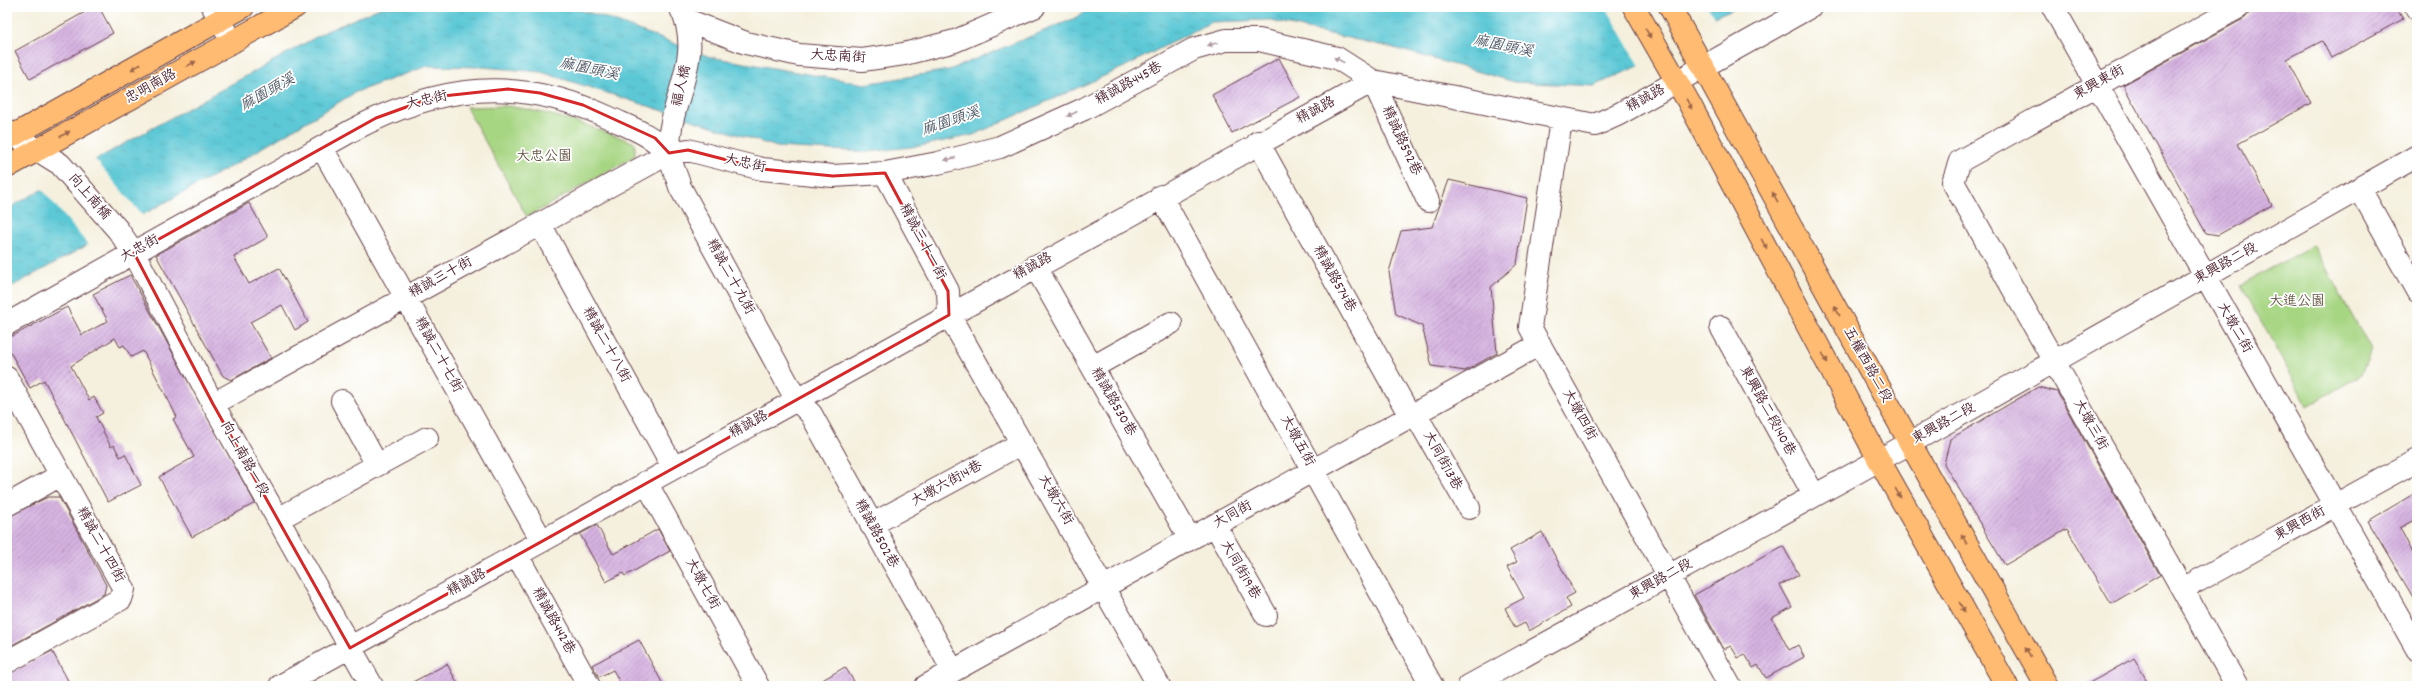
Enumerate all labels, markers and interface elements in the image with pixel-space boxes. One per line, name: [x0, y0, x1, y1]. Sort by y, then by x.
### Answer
one-way arrow: [1645, 27, 1652, 39]
water label: 麻園頭溪: [1471, 30, 1536, 64]
one-way arrow: [1206, 41, 1218, 47]
street label: 大忠南街: [810, 46, 866, 68]
water label: 麻園頭溪: [557, 53, 622, 87]
street label: 精誠路445巷: [1092, 57, 1167, 111]
one-way arrow: [1334, 57, 1345, 64]
one-way arrow: [185, 61, 197, 68]
street label: 東興東街: [2070, 61, 2128, 105]
street label: 福人橋: [668, 63, 696, 109]
one-way arrow: [130, 64, 142, 70]
street label: 忠明南路: [122, 65, 180, 109]
water label: 麻園頭溪: [236, 68, 300, 117]
street label: 精誠路: [1623, 80, 1669, 118]
street label: 大忠街: [404, 86, 450, 116]
street label: 精誠路: [1293, 92, 1339, 130]
one-way arrow: [1686, 98, 1693, 110]
water label: 麻園頭溪: [919, 102, 984, 142]
street label: 精誠路592巷: [1376, 103, 1426, 180]
one-way arrow: [1066, 111, 1077, 117]
one-way arrow: [60, 131, 71, 138]
park label: 大忠公園: [516, 147, 572, 167]
street label: 大忠街: [722, 150, 768, 178]
one-way arrow: [944, 157, 957, 163]
street label: 向上南橋: [63, 169, 115, 225]
one-way arrow: [1771, 191, 1778, 202]
street label: 精誠三十一街: [893, 200, 951, 284]
street label: 大忠街: [117, 230, 163, 268]
street label: 精誠二十九街: [701, 235, 759, 319]
one-way arrow: [1760, 238, 1767, 249]
street label: 東興路二段: [2191, 238, 2261, 290]
street label: 精誠路574巷: [1307, 242, 1361, 317]
street label: 精誠路: [1010, 248, 1056, 286]
street label: 精誠三十街: [406, 252, 476, 304]
park label: 大進公園: [2269, 292, 2325, 312]
street label: 大墩二街: [2211, 299, 2257, 357]
street label: 精誠二十八街: [577, 303, 635, 387]
one-way arrow: [1834, 305, 1841, 316]
street label: 精誠二十七街: [409, 313, 467, 397]
street label: 五權西路二段: [1838, 323, 1896, 407]
one-way arrow: [1822, 353, 1828, 364]
street label: 東興路二段140巷: [1734, 362, 1801, 461]
street label: 精誠路530巷: [1085, 364, 1141, 441]
street label: 大墩四街: [1557, 386, 1601, 444]
street label: 大墩三街: [2068, 396, 2112, 454]
street label: 東興路二段: [1909, 398, 1979, 450]
street label: 精誠路: [726, 406, 772, 444]
street label: 大墩五街: [1275, 412, 1319, 470]
street label: 向上南路一段: [215, 417, 273, 501]
street label: 大同街13巷: [1417, 428, 1467, 495]
street label: 大墩六街14巷: [908, 456, 987, 512]
street label: 大墩六街: [1032, 471, 1078, 529]
one-way arrow: [1895, 488, 1902, 499]
street label: 精誠路502巷: [849, 496, 904, 573]
street label: 大同街: [1210, 496, 1256, 534]
street label: 東興西街: [2271, 502, 2329, 546]
street label: 精誠二十四街: [71, 503, 129, 587]
one-way arrow: [1960, 533, 1967, 545]
street label: 大同街19巷: [1215, 537, 1266, 604]
street label: 東興路二段: [1626, 554, 1696, 606]
street label: 大墩七街: [680, 555, 724, 613]
street label: 精誠路: [444, 564, 490, 602]
street label: 精誠路442巷: [526, 584, 580, 659]
one-way arrow: [1959, 601, 1966, 612]
one-way arrow: [2024, 646, 2031, 658]

